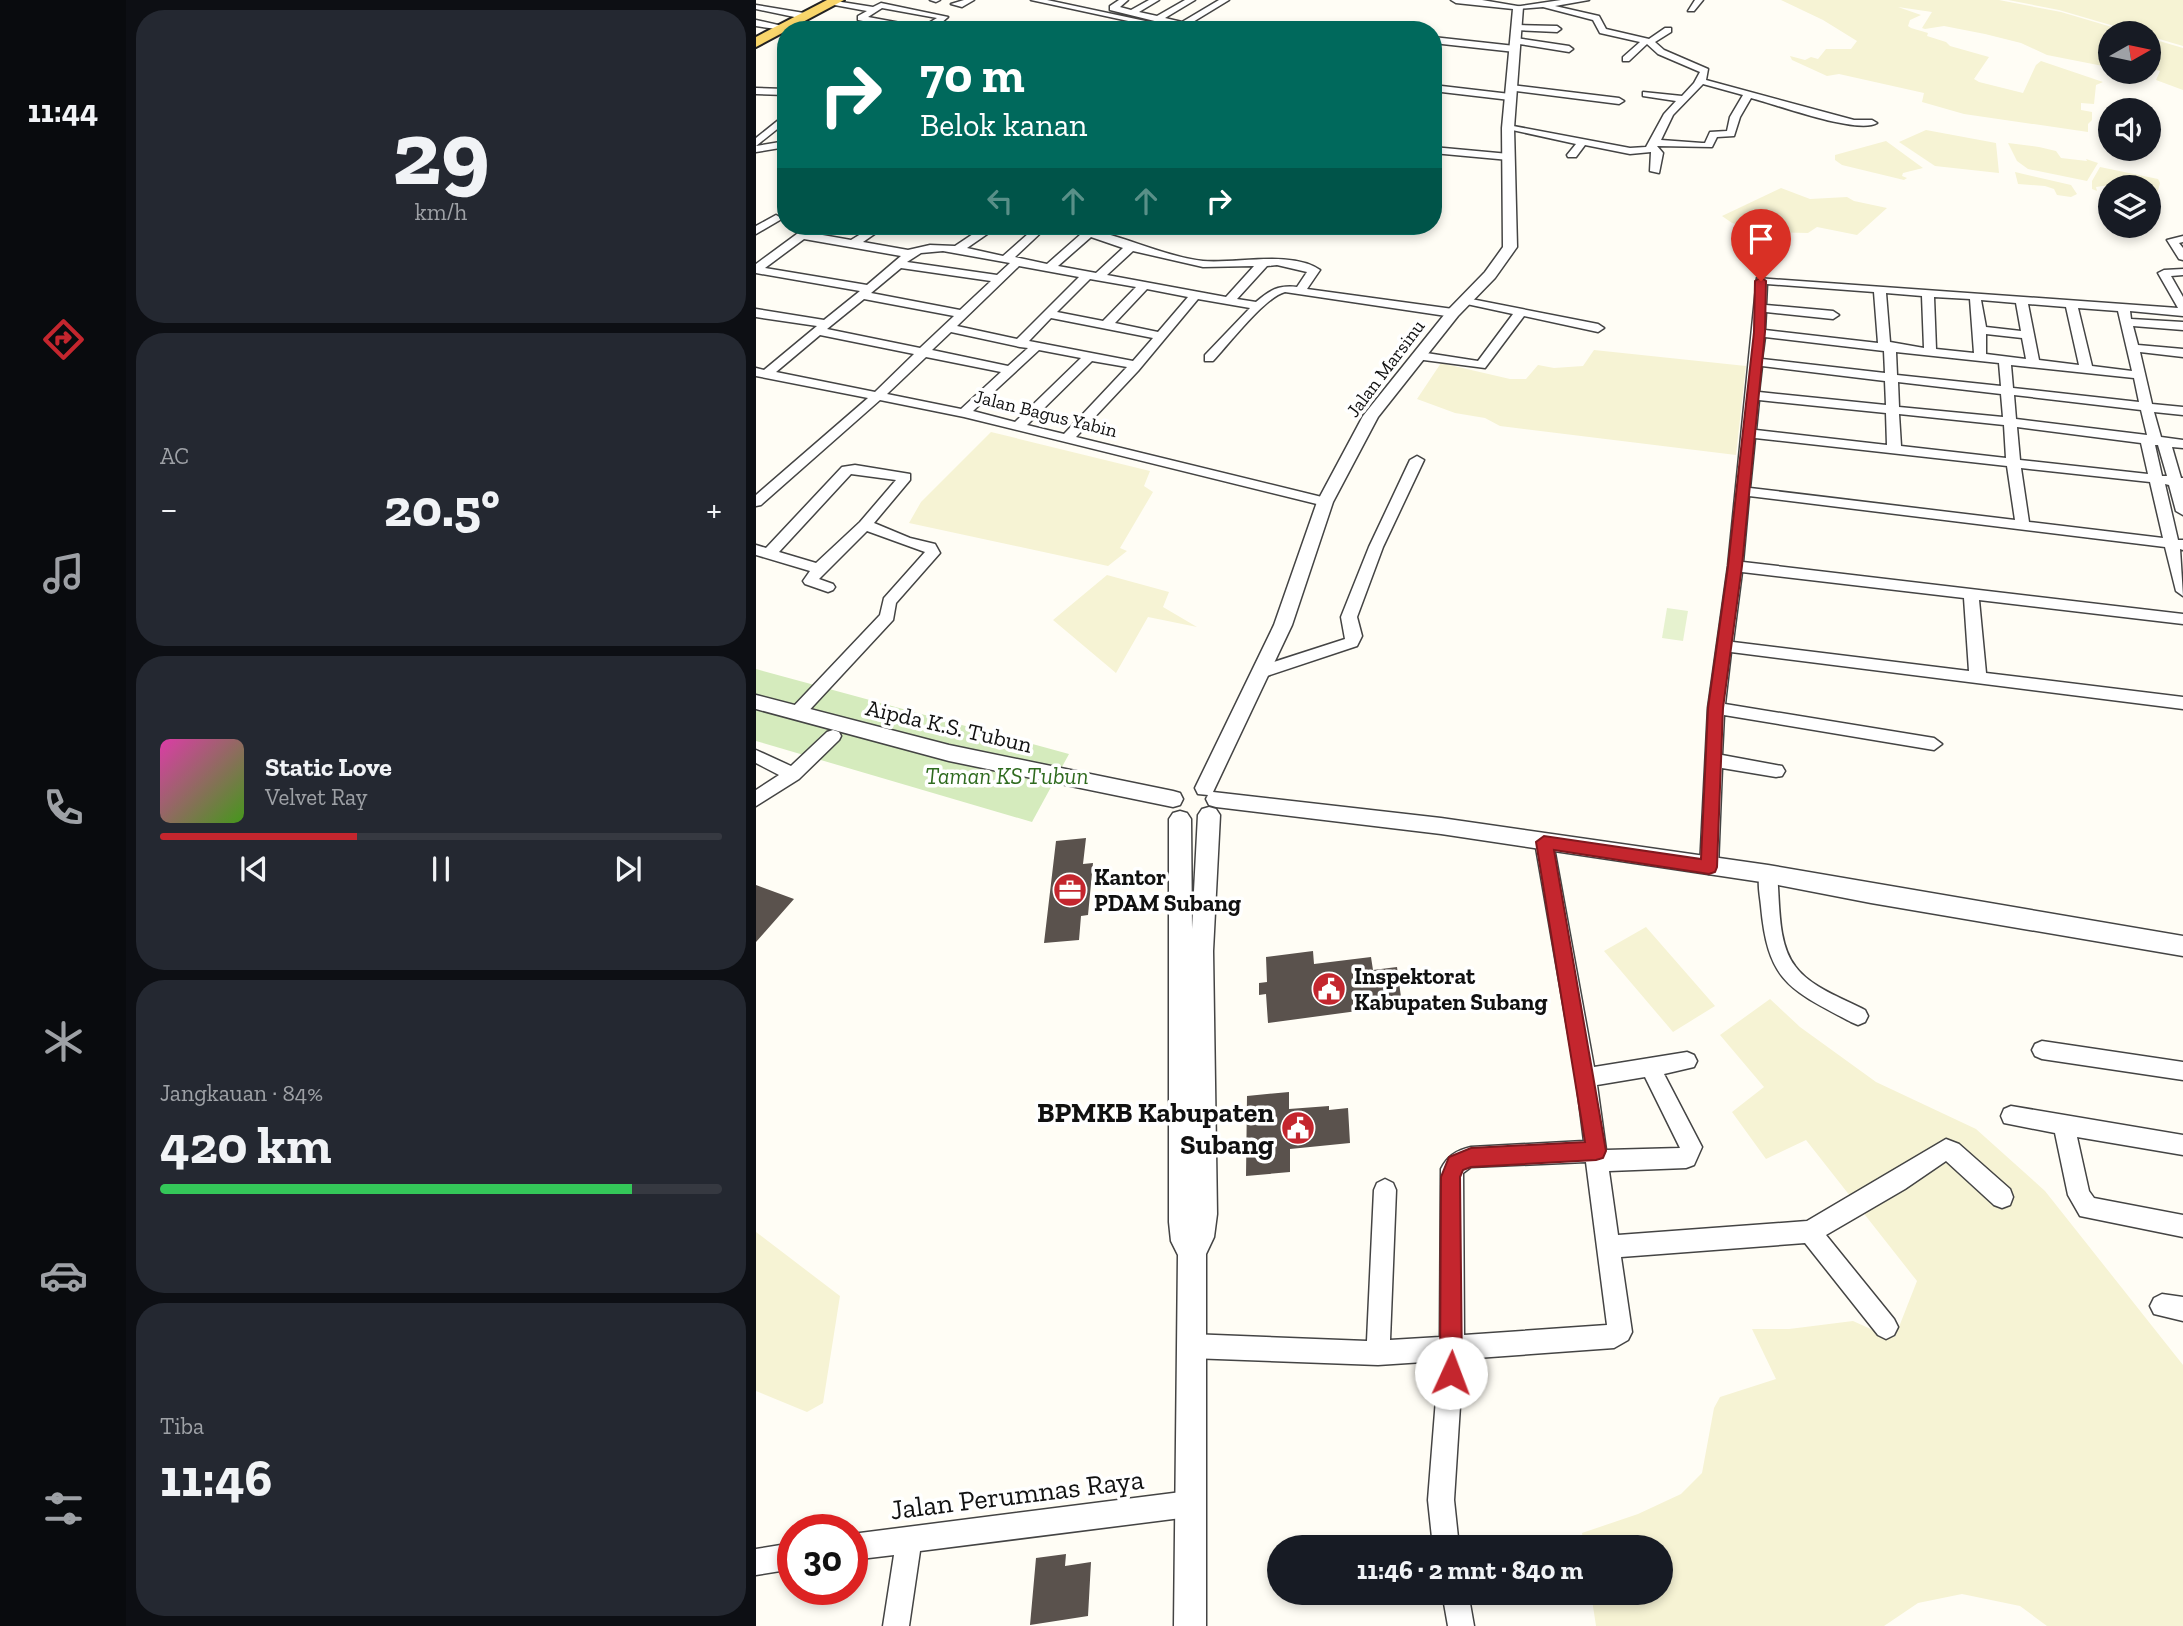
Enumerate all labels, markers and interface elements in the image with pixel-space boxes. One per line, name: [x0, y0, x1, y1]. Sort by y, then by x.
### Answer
north arrow: [2098, 21, 2161, 84]
map controls: [2098, 21, 2161, 238]
text: 70 m: [920, 46, 1025, 105]
icon: right: [805, 49, 896, 140]
text: 11:44: [28, 92, 98, 130]
text: 29: [392, 98, 490, 207]
button: sound: [2098, 98, 2161, 161]
text: Belok kanan: [920, 106, 1087, 144]
button: layers: [2098, 175, 2161, 238]
icon: left: [981, 182, 1019, 220]
icon: ahead: [1054, 182, 1092, 220]
icon: ahead: [1127, 182, 1165, 220]
icon: right: [1200, 182, 1238, 220]
text: km/h: [415, 198, 467, 226]
pin: [1731, 209, 1791, 281]
icon: arrive: [1742, 220, 1780, 258]
icon: directions: [39, 315, 88, 364]
street label: Jalan Marsinu: [1341, 315, 1430, 421]
street label: Jalan Bagus Yabin: [972, 385, 1120, 442]
text: AC: [160, 442, 189, 470]
text: 20.5°: [384, 477, 500, 539]
text: −: [160, 486, 178, 532]
text: +: [706, 486, 722, 532]
icon: music: [39, 549, 88, 598]
street label: Aipda K.S. Tubun: [863, 693, 1035, 759]
text: Static Love: [265, 751, 392, 783]
park label: Taman KS Tubun: [925, 762, 1089, 790]
icon: phone: [39, 783, 88, 832]
text: Velvet Ray: [265, 783, 367, 811]
icon: previous: [235, 850, 273, 888]
icon: pause: [422, 850, 460, 888]
icon: next: [609, 850, 647, 888]
place label: Kantor PDAM Subang: [1094, 863, 1241, 917]
office icon: Kantor PDAM Subang: [1051, 871, 1089, 909]
place label: Inspektorat Kabupaten Subang: [1354, 962, 1548, 1016]
public building icon: Inspektorat Kabupaten Subang: [1310, 970, 1348, 1008]
icon: climate: [39, 1017, 88, 1066]
text: Jangkauan · 84%: [160, 1079, 323, 1107]
place label: BPMKB Kabupaten Subang: [1037, 1096, 1274, 1161]
public building icon: BPMKB Kabupaten Subang: [1279, 1109, 1317, 1147]
text: 420 km: [160, 1114, 332, 1176]
icon: car: [39, 1251, 88, 1300]
position arrow: [1414, 1336, 1488, 1410]
text: Tiba: [160, 1412, 204, 1440]
text: 11:46: [160, 1447, 272, 1509]
street label: Jalan Perumnas Raya: [888, 1462, 1146, 1526]
icon: filters: [39, 1484, 88, 1533]
speed limit sign: 30: [777, 1514, 868, 1605]
text: 11:46 · 2 mnt · 840 m: [1357, 1554, 1583, 1586]

